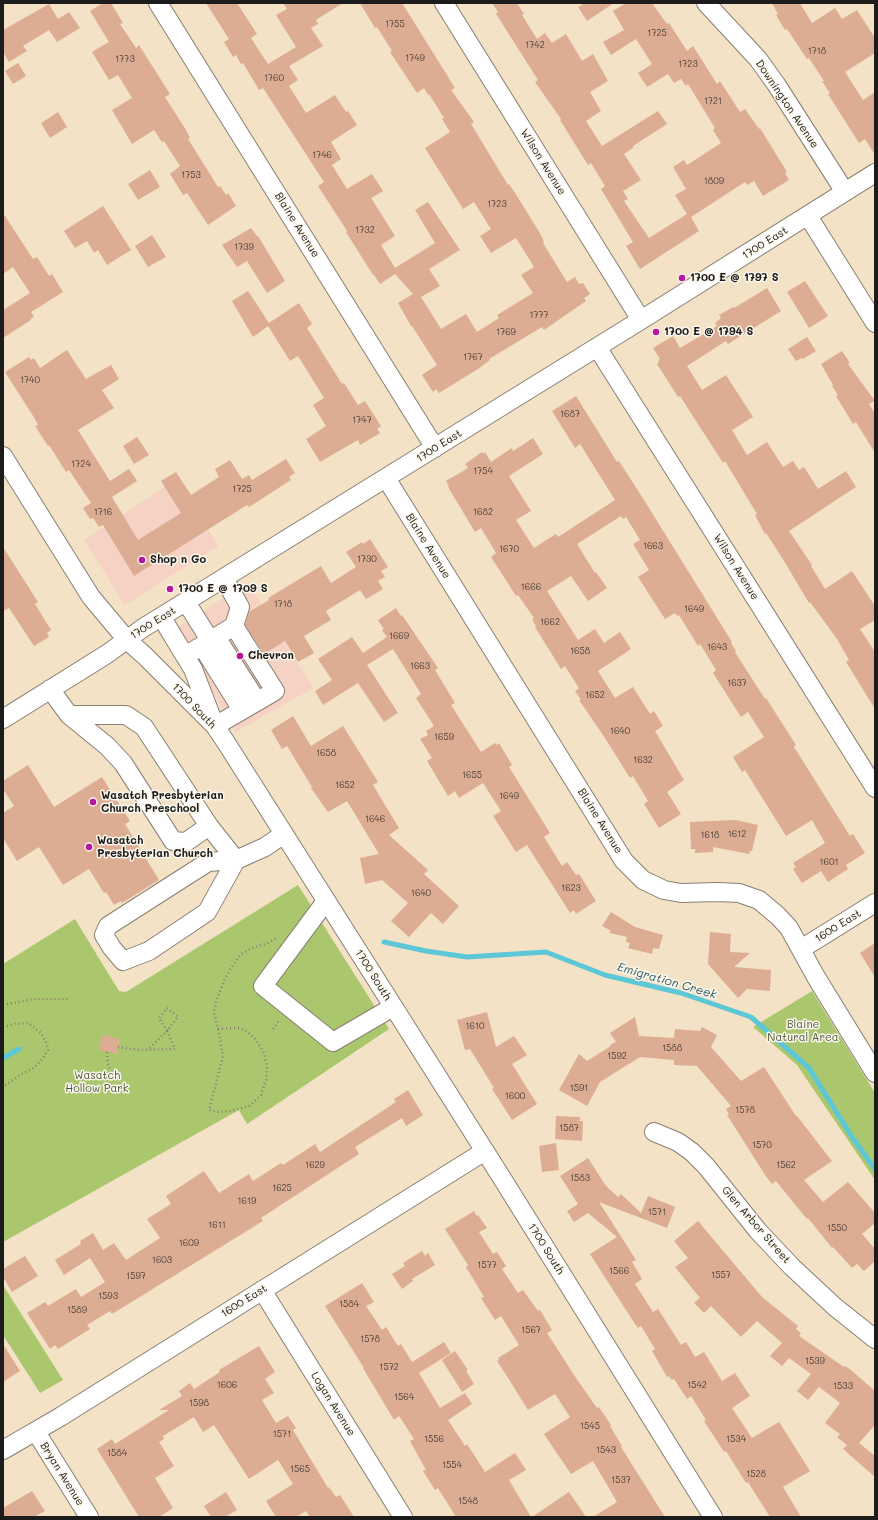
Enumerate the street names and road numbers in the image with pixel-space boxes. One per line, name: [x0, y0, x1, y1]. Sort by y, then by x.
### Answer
street label: Downington Avenue: [753, 57, 821, 151]
street label: Wilson Avenue: [517, 127, 569, 197]
street label: Blaine Avenue: [272, 190, 322, 260]
street label: 1700 East: [740, 224, 790, 262]
street label: 1700 East: [414, 427, 464, 465]
street label: Blaine Avenue: [403, 511, 453, 581]
street label: Wilson Avenue: [710, 532, 762, 602]
street label: 1700 East: [128, 604, 178, 642]
street label: 1700 South: [169, 681, 219, 731]
street label: Blaine Avenue: [575, 786, 625, 856]
street label: 1600 East: [812, 907, 864, 945]
street label: 1700 South: [352, 947, 394, 1003]
street label: Glen Arbor Street: [719, 1184, 793, 1266]
street label: 1700 South: [525, 1221, 567, 1277]
street label: 1600 East: [218, 1282, 270, 1320]
street label: Logan Avenue: [308, 1369, 358, 1439]
street label: Bryan Avenue: [37, 1440, 87, 1508]

